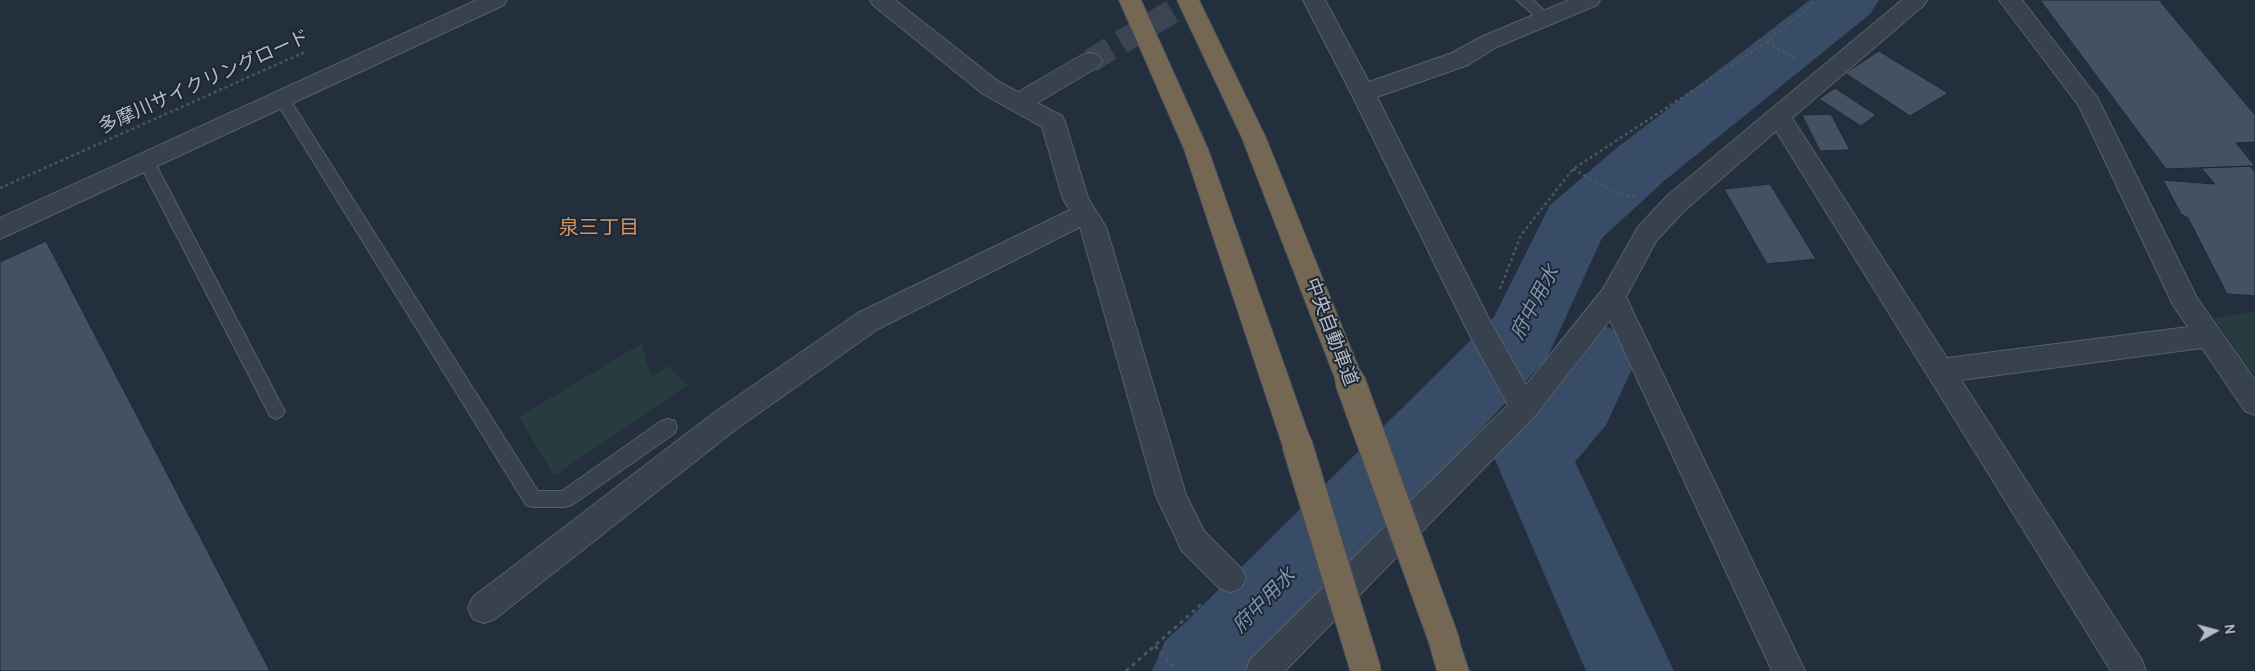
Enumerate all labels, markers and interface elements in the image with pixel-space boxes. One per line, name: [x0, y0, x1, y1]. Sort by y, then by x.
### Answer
street label: 多摩川サイクリングロード: [95, 25, 313, 139]
district label: 泉三丁目: [559, 216, 639, 240]
water label: 府中用水: [1506, 262, 1564, 344]
street label: 中央自動車道: [1300, 275, 1362, 389]
water label: 府中用水: [1228, 564, 1300, 638]
north arrow: [2190, 606, 2240, 656]
text: N: [2220, 623, 2239, 635]

